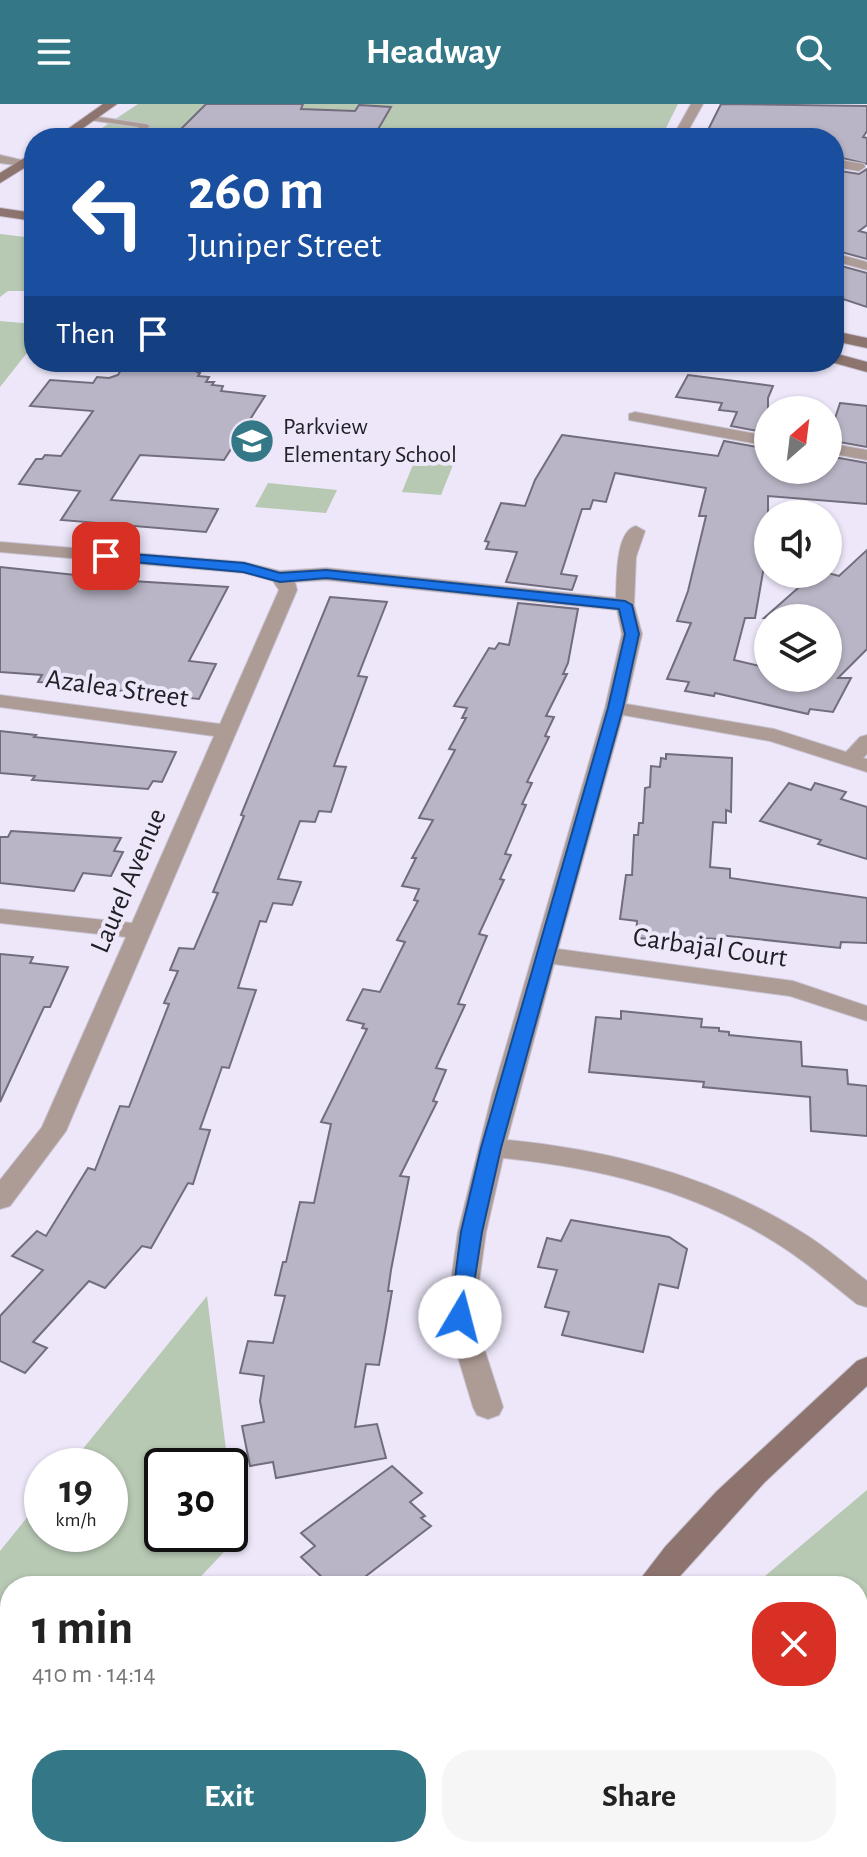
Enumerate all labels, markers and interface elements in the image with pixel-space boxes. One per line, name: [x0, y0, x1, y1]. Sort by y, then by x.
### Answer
icon: menu: [32, 30, 76, 74]
icon: search: [791, 30, 835, 74]
text: Headway: [366, 34, 501, 70]
icon: left: [56, 160, 160, 264]
text: 260 m: [188, 163, 324, 219]
text: Juniper Street: [188, 228, 381, 264]
icon: arrive: [131, 312, 175, 356]
text: Then: [56, 319, 115, 349]
north arrow: [754, 396, 842, 484]
map controls: [754, 396, 842, 692]
place label: Parkview Elementary School: [283, 415, 457, 467]
school or university icon: Parkview Elementary School: [228, 417, 276, 465]
button: sound: [754, 500, 842, 588]
pin: [72, 522, 140, 590]
icon: arrive: [84, 534, 128, 578]
button: layers: [754, 604, 842, 692]
street label: Azalea Street: [44, 665, 190, 713]
street label: Laurel Avenue: [86, 805, 172, 957]
street label: Carbajal Court: [631, 923, 789, 973]
position arrow: [418, 1275, 502, 1359]
speed limit sign: 30: [144, 1448, 248, 1552]
text: 19: [59, 1470, 93, 1510]
text: km/h: [55, 1510, 97, 1530]
button: close: [752, 1602, 836, 1686]
text: 1 min: [32, 1605, 133, 1653]
text: 410 m · 14:14: [32, 1661, 156, 1687]
button: Exit: [32, 1750, 426, 1842]
button: Share: [442, 1750, 836, 1842]

